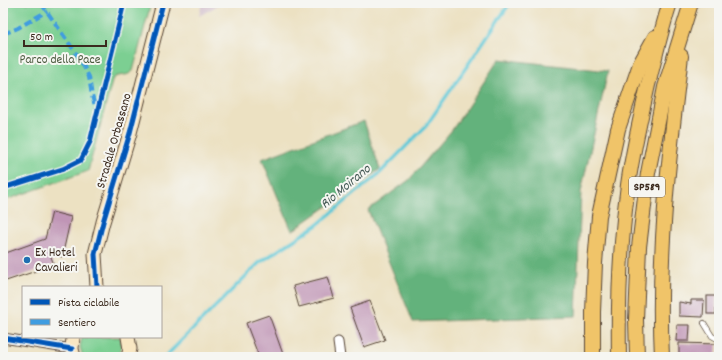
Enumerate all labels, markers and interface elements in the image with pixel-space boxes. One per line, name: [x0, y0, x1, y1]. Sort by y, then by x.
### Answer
scale bar: [24, 22, 106, 48]
text: 50 m: [30, 29, 53, 46]
park label: Parco della Pace: [20, 51, 101, 70]
street label: Stradale Orbassano: [92, 91, 138, 191]
water label: Rio Moirano: [316, 159, 376, 214]
road number: SP589: [629, 177, 665, 197]
place label: Ex Hotel Cavalieri: [35, 244, 78, 278]
marker: Ex Hotel Cavalieri: [22, 255, 32, 265]
legend: [22, 286, 162, 338]
text: Pista ciclabile: [58, 295, 119, 312]
text: Sentiero: [58, 315, 96, 332]

